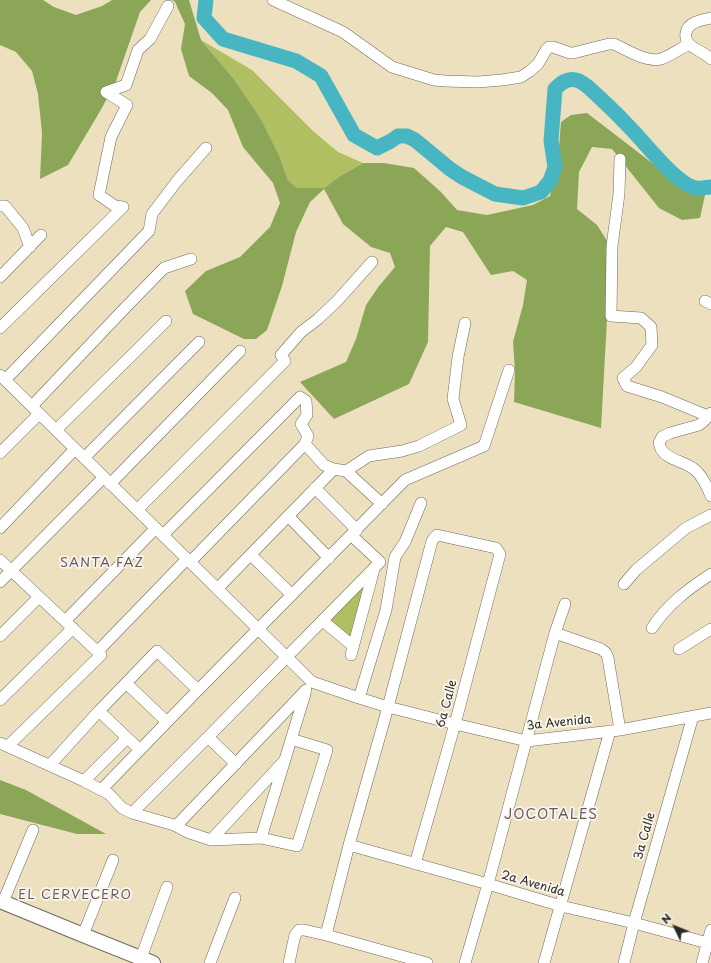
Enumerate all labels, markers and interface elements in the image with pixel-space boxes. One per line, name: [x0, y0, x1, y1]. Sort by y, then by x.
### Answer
district label: SANTA FAZ: [60, 555, 144, 571]
street label: 6a Calle: [434, 678, 460, 730]
street label: 3a Avenida: [526, 712, 592, 734]
district label: JOCOTALES: [504, 807, 598, 823]
street label: 3a Calle: [631, 811, 659, 861]
street label: 2a Avenida: [500, 868, 566, 900]
district label: EL CERVECERO: [19, 887, 131, 903]
north arrow: [655, 907, 695, 947]
text: N: [657, 909, 675, 927]

